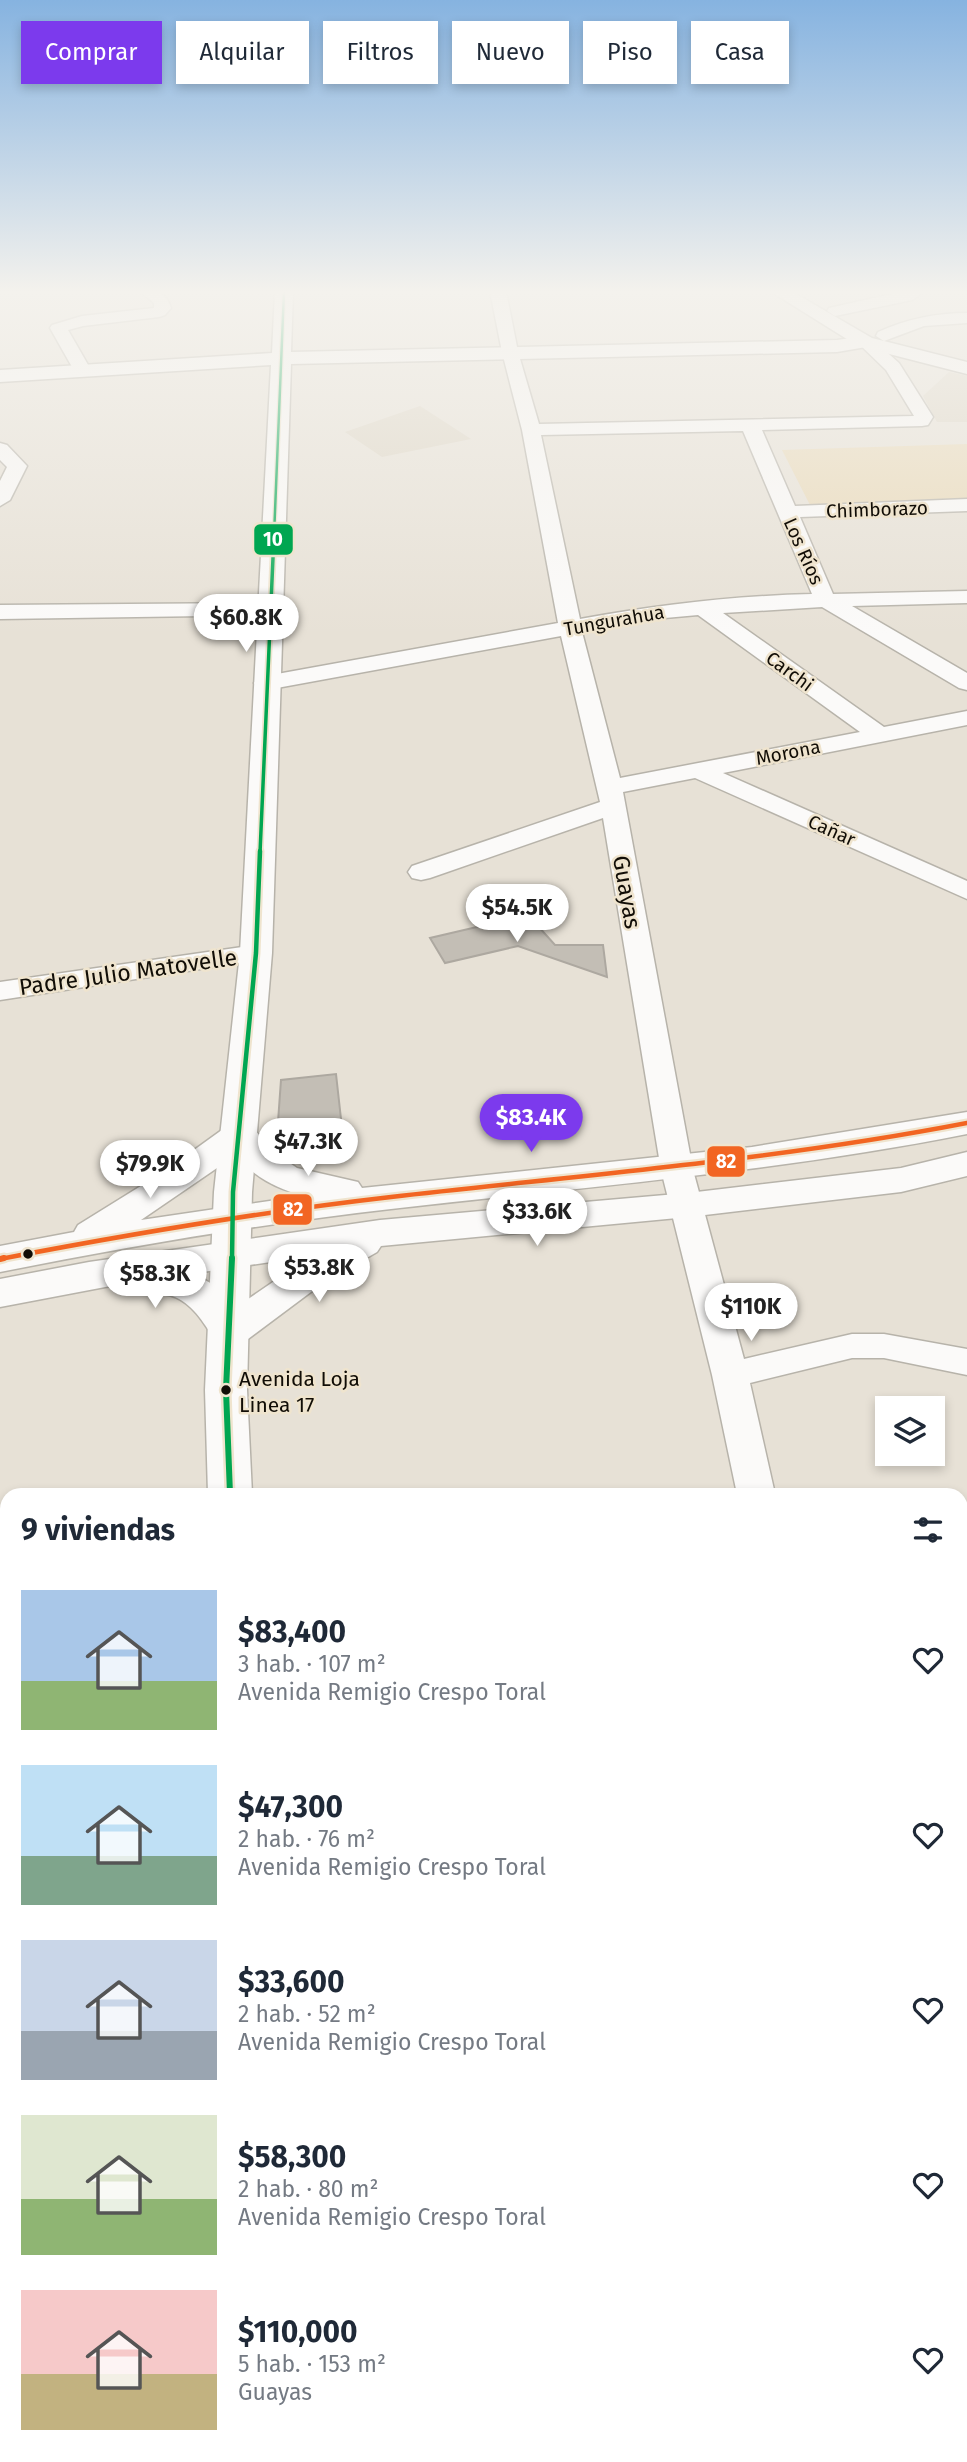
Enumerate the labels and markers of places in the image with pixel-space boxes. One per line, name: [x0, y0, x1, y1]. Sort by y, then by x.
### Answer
pin: $60.8K: [189, 594, 303, 654]
pin: $54.5K: [460, 884, 574, 944]
pin: $83.4K: [474, 1094, 588, 1154]
pin: $47.3K: [251, 1118, 365, 1178]
pin: $79.9K: [93, 1140, 207, 1200]
pin: $33.6K: [480, 1188, 594, 1248]
pin: $53.8K: [262, 1244, 376, 1304]
unlabelled marker: [21, 1247, 35, 1261]
pin: $58.3K: [98, 1250, 212, 1310]
pin: $110K: [702, 1284, 800, 1343]
place label: Avenida Loja Linea 17: [239, 1366, 360, 1418]
marker: Avenida Loja Linea 17: [219, 1383, 233, 1397]

